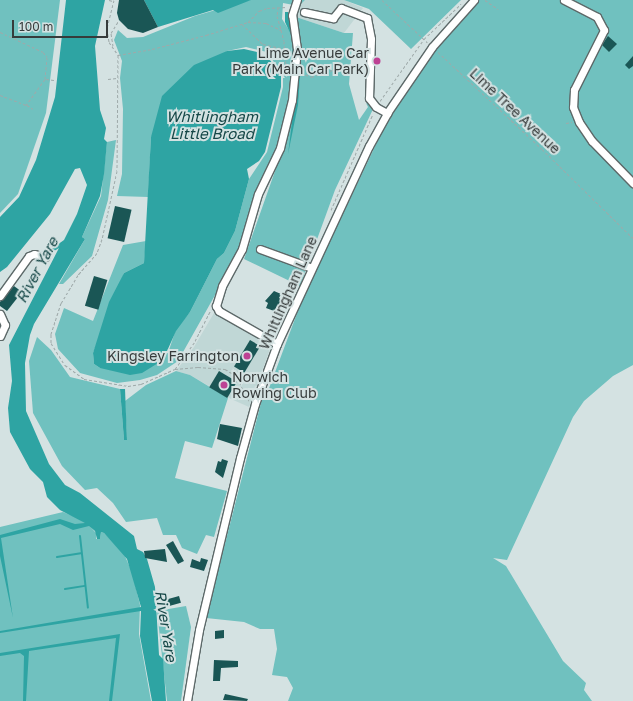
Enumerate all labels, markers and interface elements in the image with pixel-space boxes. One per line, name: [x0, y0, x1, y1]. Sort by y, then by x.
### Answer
scale bar: [14, 12, 110, 38]
text: 100 m: [19, 19, 53, 34]
place label: Lime Avenue Car Park (Main Car Park): [232, 45, 369, 78]
marker: Lime Avenue Car Park (Main Car Park): [372, 56, 382, 66]
street label: Lime Tree Avenue: [466, 65, 564, 157]
water label: Whitlingham Little Broad: [166, 107, 258, 142]
water label: River Yare: [12, 234, 62, 306]
street label: Whitlingham Lane: [256, 234, 320, 352]
place label: Kingsley Farrington: [107, 348, 239, 364]
marker: Kingsley Farrington: [242, 351, 252, 361]
place label: Norwich Rowing Club: [232, 369, 317, 402]
marker: Norwich Rowing Club: [219, 380, 229, 390]
water label: River Yare: [151, 589, 181, 663]

